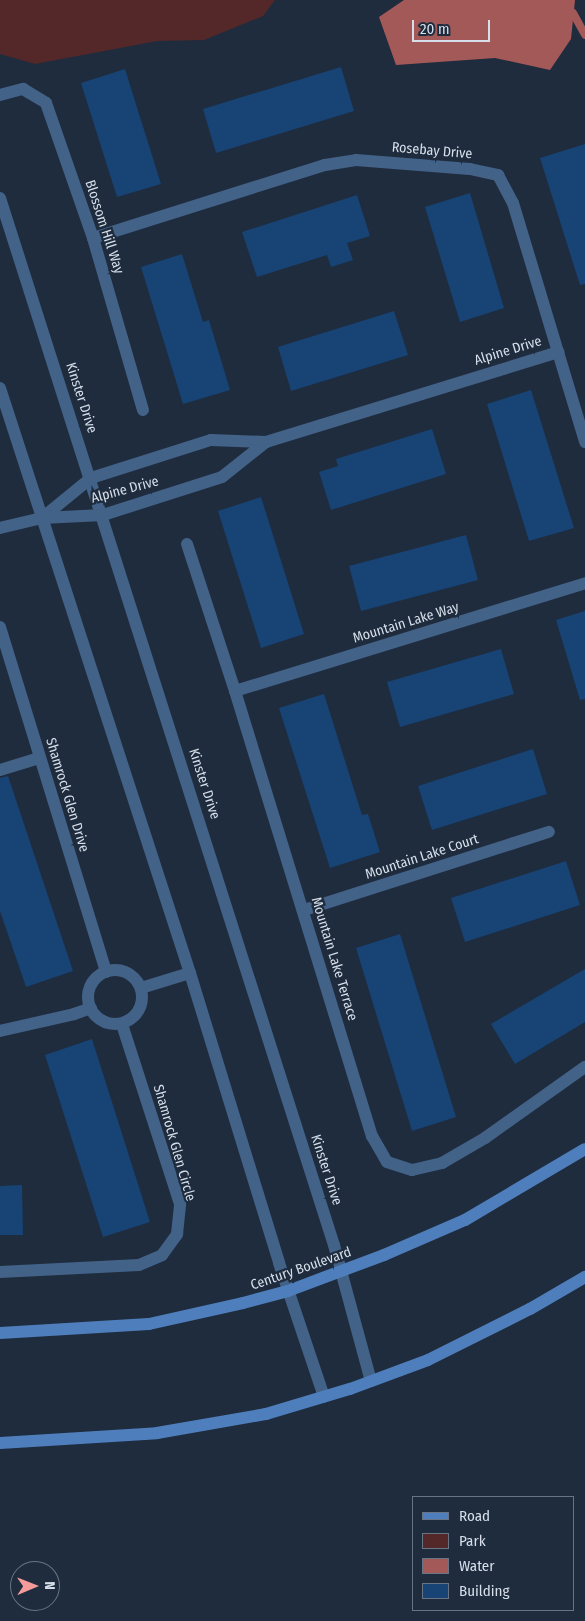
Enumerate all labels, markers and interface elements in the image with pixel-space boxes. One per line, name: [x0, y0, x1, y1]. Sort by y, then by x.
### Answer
scale bar: [415, 10, 492, 42]
text: 20 m: [420, 20, 450, 38]
street label: Rosebay Drive: [391, 139, 473, 163]
street label: Blossom Hill Way: [81, 178, 127, 276]
street label: Alpine Drive: [472, 333, 544, 369]
street label: Kinster Drive: [62, 361, 100, 435]
street label: Alpine Drive: [89, 473, 161, 507]
street label: Mountain Lake Way: [351, 599, 461, 647]
street label: Shamrock Glen Drive: [42, 736, 92, 854]
street label: Kinster Drive: [185, 747, 223, 821]
street label: Mountain Lake Court: [363, 831, 481, 883]
street label: Mountain Lake Terrace: [307, 895, 361, 1023]
street label: Shamrock Glen Circle: [149, 1083, 199, 1203]
street label: Kinster Drive: [307, 1133, 345, 1207]
street label: Century Boulevard: [249, 1244, 353, 1294]
legend: [412, 1496, 575, 1611]
text: Road: [459, 1507, 490, 1525]
text: Park: [459, 1532, 486, 1550]
text: Water: [459, 1557, 494, 1575]
north arrow: [10, 1561, 60, 1611]
text: N: [41, 1581, 58, 1590]
text: Building: [459, 1582, 510, 1600]

